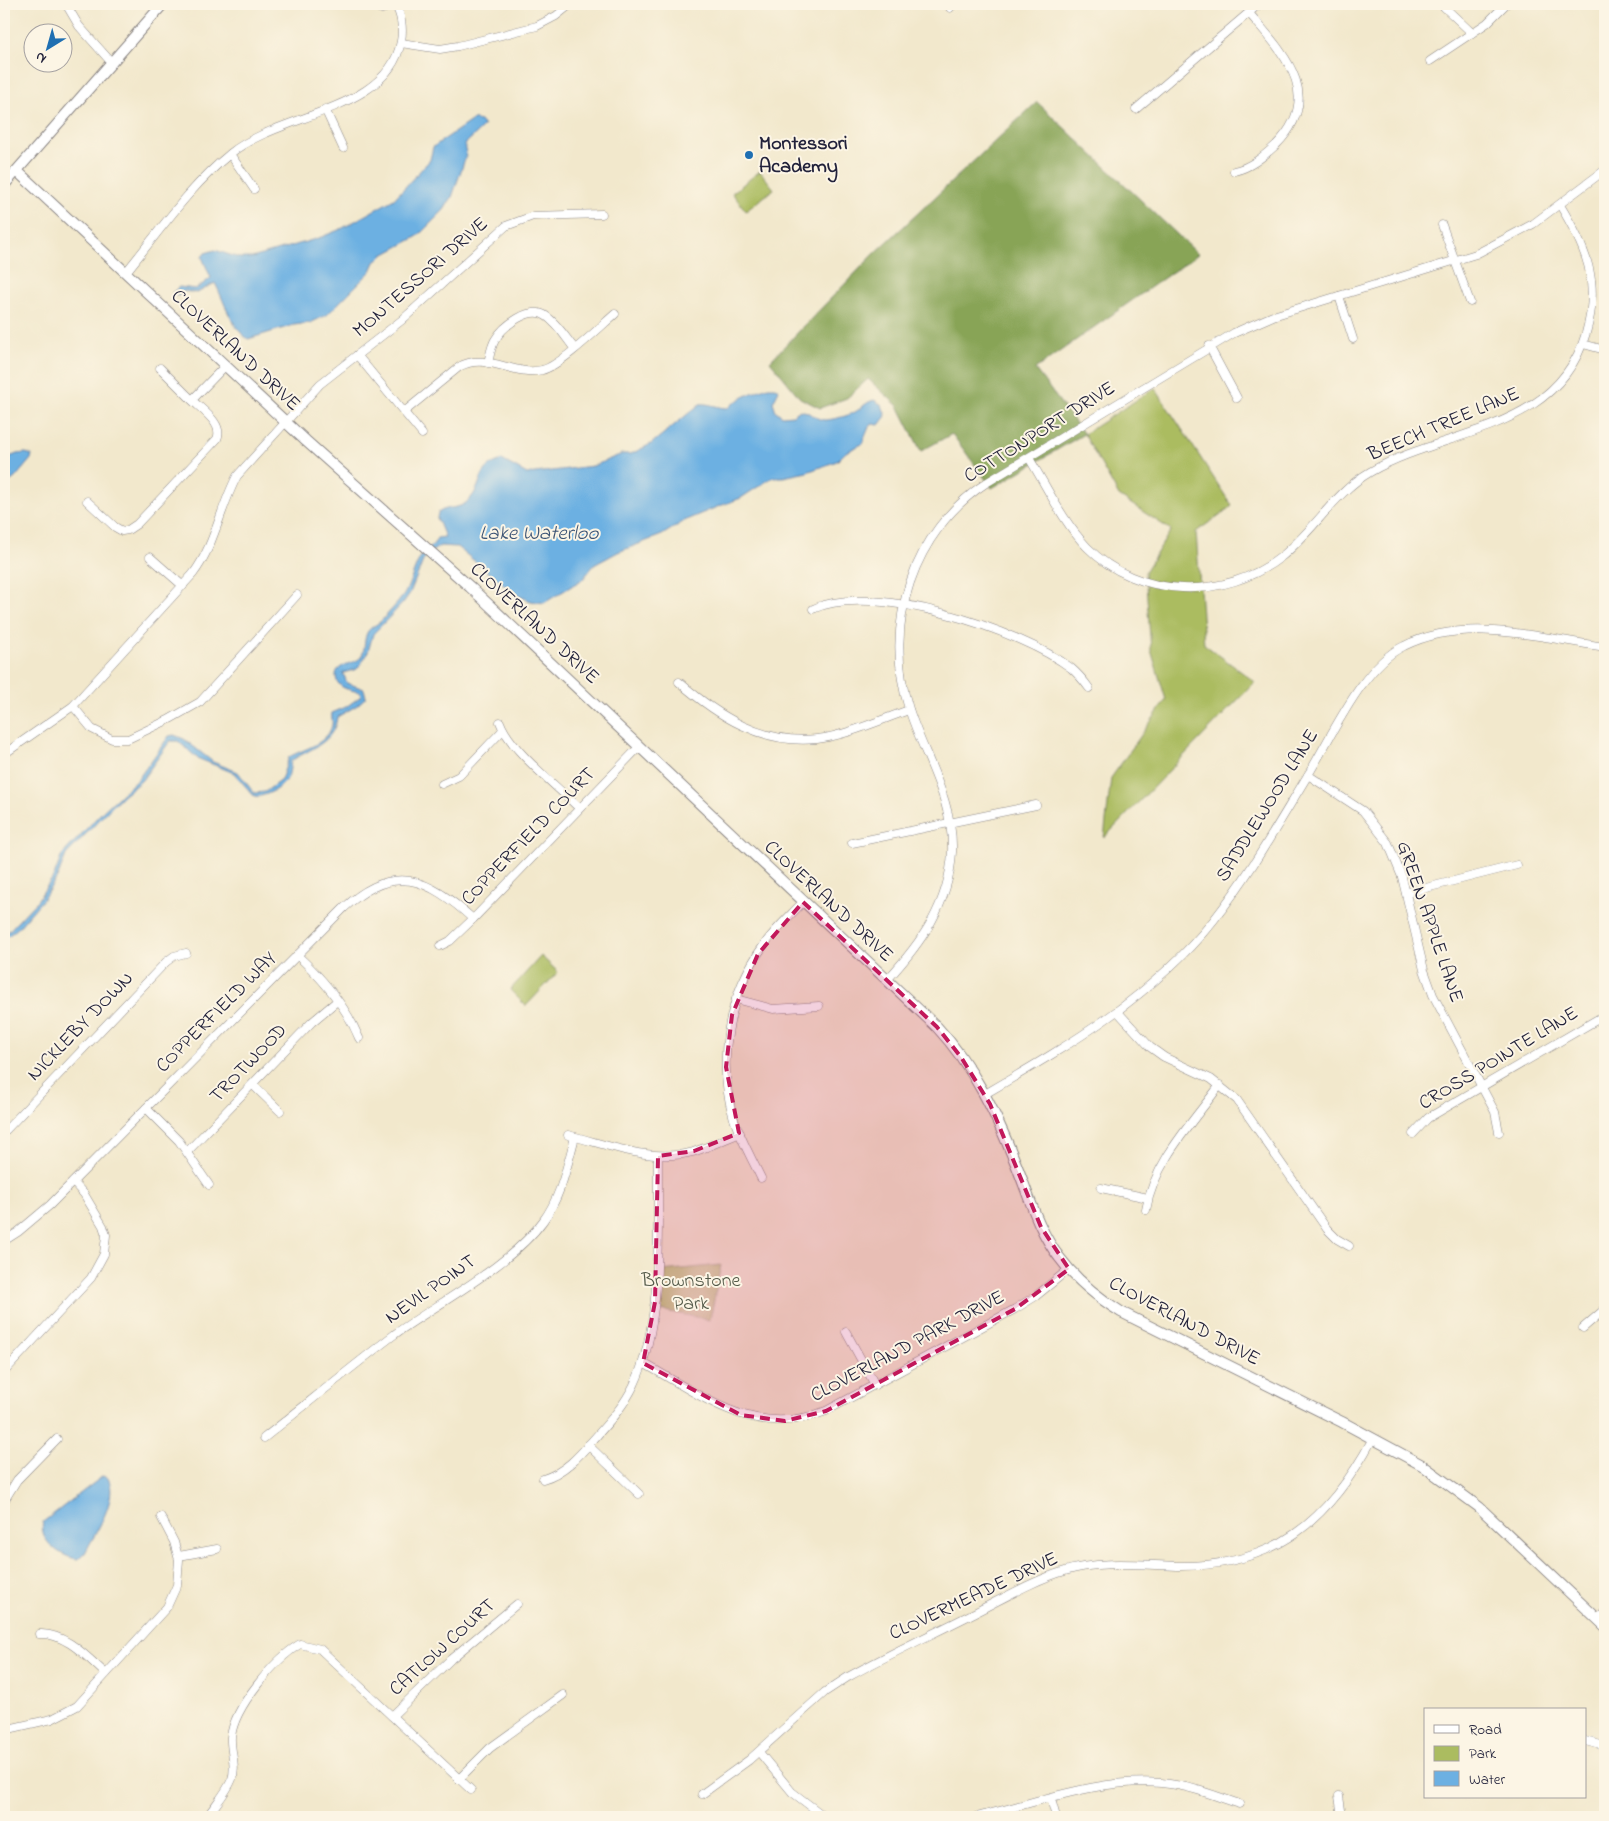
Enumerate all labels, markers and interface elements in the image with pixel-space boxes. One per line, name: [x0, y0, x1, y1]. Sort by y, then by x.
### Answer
north arrow: [22, 22, 72, 72]
text: N: [31, 46, 51, 68]
place label: Montessori Academy: [759, 130, 848, 183]
marker: Montessori Academy: [743, 149, 755, 161]
street label: MONTESSORI DRIVE: [347, 211, 495, 345]
street label: CLOVERLAND DRIVE: [164, 283, 306, 419]
street label: COTTONPORT DRIVE: [959, 375, 1121, 491]
street label: BEECH TREE LANE: [1363, 380, 1524, 470]
water label: Lake Waterloo: [480, 519, 600, 549]
street label: CLOVERLAND DRIVE: [463, 556, 605, 692]
street label: SADDLEWOOD LANE: [1209, 724, 1327, 888]
street label: COPPERFIELD COURT: [455, 761, 603, 913]
street label: CLOVERLAND DRIVE: [757, 834, 899, 970]
street label: GREEN APPLE LANE: [1388, 837, 1470, 1007]
street label: COPPERFIELD WAY: [150, 946, 284, 1080]
street label: NICKLEBY DOWN: [21, 966, 141, 1088]
street label: CROSS POINTE LANE: [1414, 1000, 1584, 1118]
street label: TROTWOOD: [203, 1018, 295, 1110]
street label: NEVIL POINT: [380, 1248, 482, 1332]
park label: Brownstone Park: [640, 1267, 741, 1319]
street label: CLOVERLAND DRIVE: [1103, 1270, 1265, 1374]
street label: CLOVERLAND PARK DRIVE: [806, 1283, 1010, 1411]
street label: CLOVERMEADE DRIVE: [885, 1545, 1063, 1649]
street label: CATLOW COURT: [383, 1592, 503, 1704]
legend: [1424, 1708, 1586, 1798]
text: Road: [1469, 1719, 1502, 1741]
text: Park: [1469, 1743, 1497, 1765]
text: Water: [1469, 1769, 1505, 1791]

